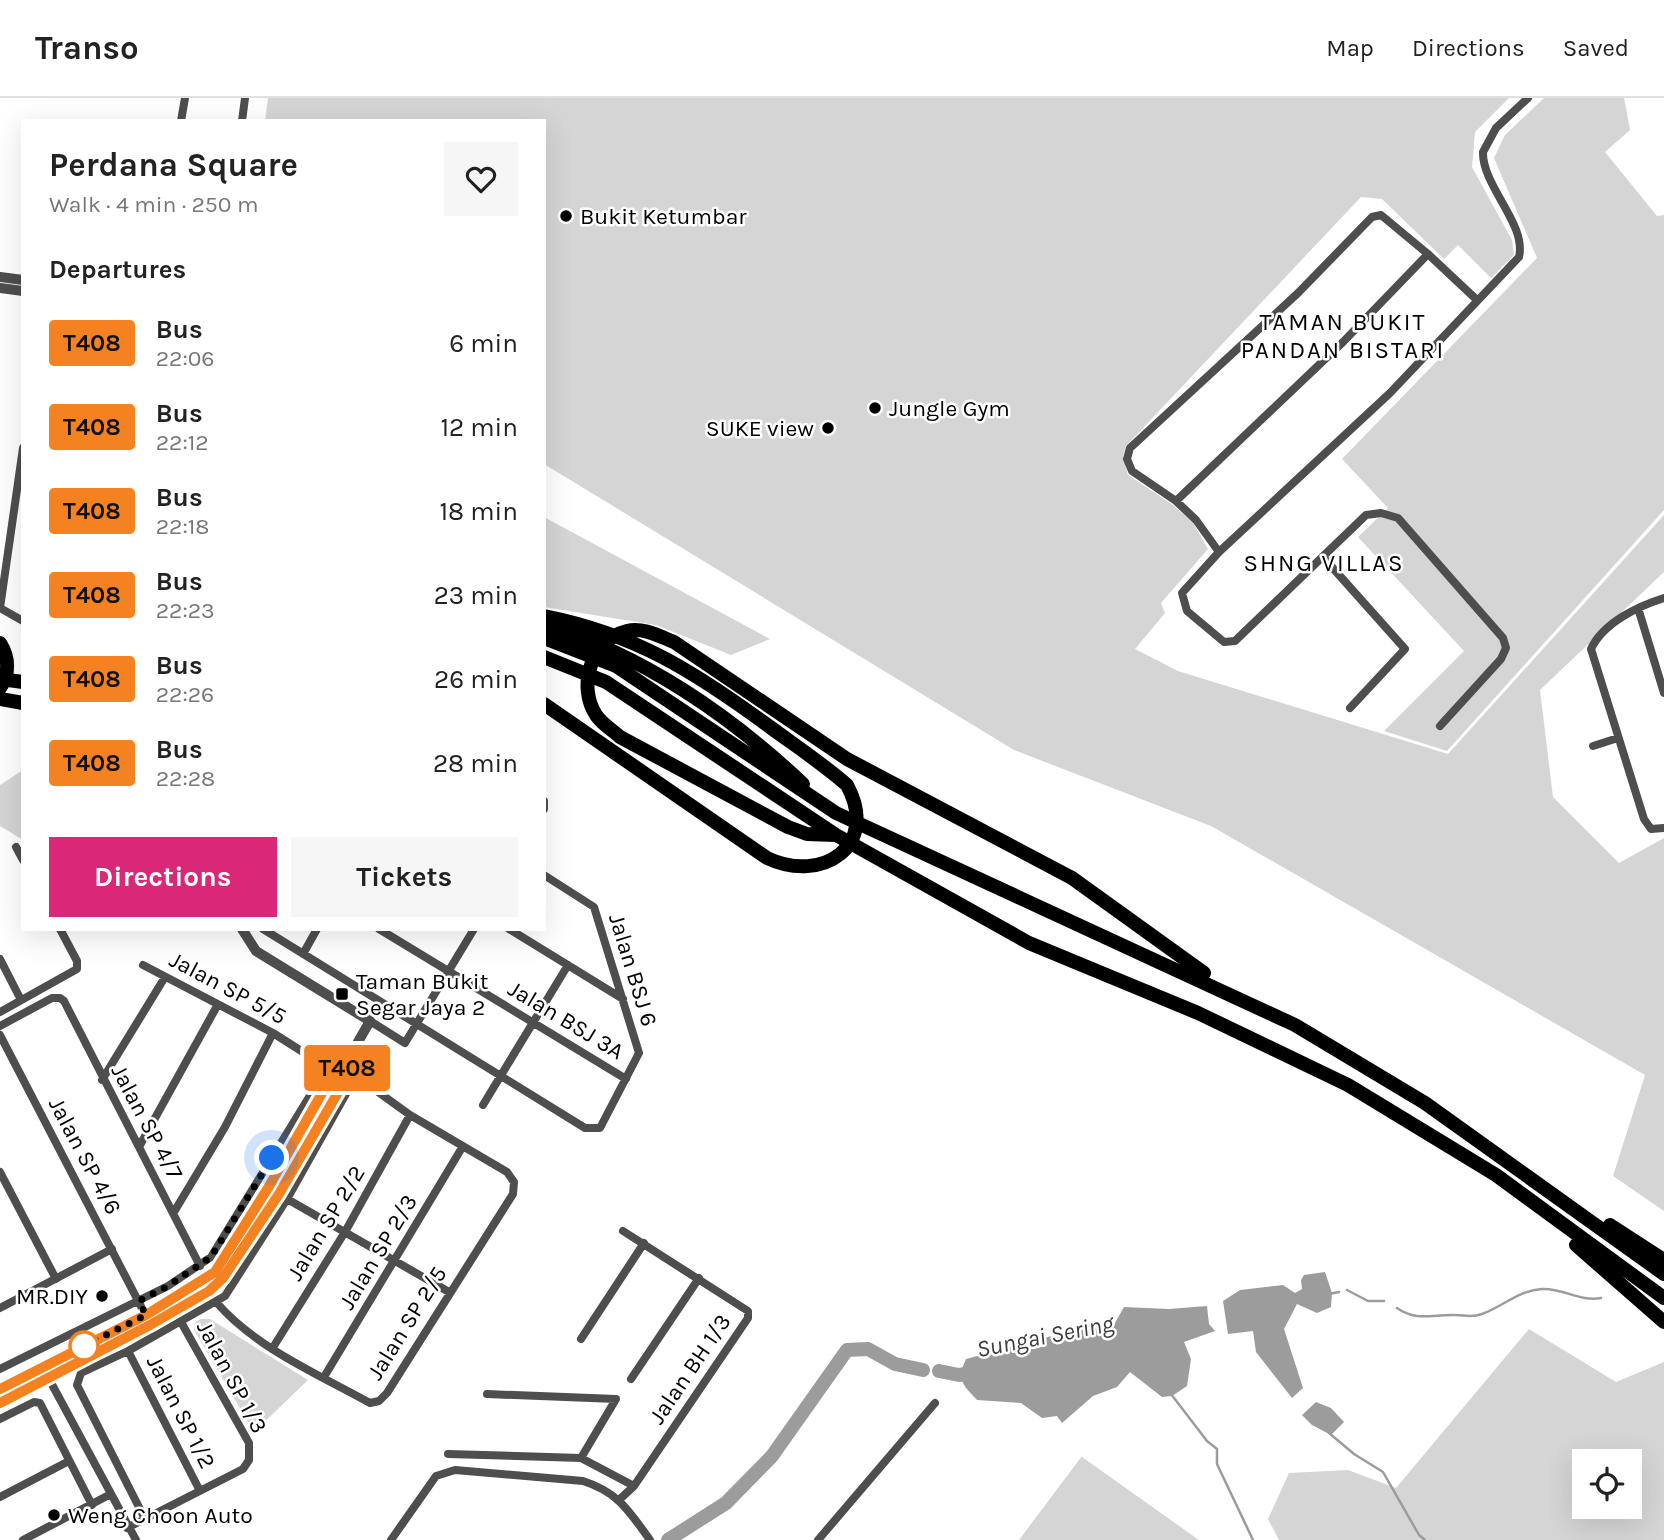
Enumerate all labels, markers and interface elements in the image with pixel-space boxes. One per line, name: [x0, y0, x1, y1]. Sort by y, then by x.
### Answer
text: Transo: [35, 29, 139, 67]
text: Map: [1326, 34, 1374, 62]
text: Directions: [1412, 34, 1525, 62]
text: Saved: [1563, 34, 1629, 62]
button: heart: [444, 142, 518, 216]
text: Perdana Square: [49, 146, 298, 184]
text: Walk · 4 min · 250 m: [49, 191, 258, 218]
place label: Bukit Ketumbar: [580, 203, 747, 230]
marker: Bukit Ketumbar: [558, 208, 574, 224]
text: Departures: [49, 254, 186, 285]
district label: TAMAN BUKIT PANDAN BISTARI: [1241, 308, 1445, 364]
text: Bus: [156, 314, 203, 345]
text: 6 min: [449, 328, 518, 359]
text: T408: [63, 329, 121, 357]
text: 22:06: [156, 345, 215, 372]
place label: Jungle Gym: [889, 395, 1010, 422]
text: Bus: [156, 398, 203, 429]
marker: Jungle Gym: [867, 400, 883, 416]
text: 12 min: [440, 412, 518, 443]
text: T408: [63, 413, 121, 441]
place label: SUKE view: [706, 415, 814, 442]
marker: SUKE view: [820, 420, 836, 436]
text: 22:12: [156, 429, 209, 456]
text: Bus: [156, 482, 203, 513]
text: 18 min: [439, 496, 518, 527]
text: T408: [63, 497, 121, 525]
text: 22:18: [156, 513, 209, 540]
district label: SHNG VILLAS: [1243, 549, 1405, 577]
text: Bus: [156, 566, 203, 597]
text: 23 min: [434, 580, 518, 611]
text: T408: [63, 581, 121, 609]
text: 22:23: [156, 597, 215, 624]
text: Bus: [156, 650, 203, 681]
text: 26 min: [434, 664, 518, 695]
text: T408: [63, 665, 121, 693]
text: 22:26: [156, 681, 214, 708]
text: Bus: [156, 734, 203, 765]
text: 28 min: [433, 748, 518, 779]
text: T408: [63, 749, 121, 777]
text: 22:28: [156, 765, 215, 792]
button: Directions: [49, 837, 277, 917]
button: Tickets: [291, 837, 518, 917]
street label: Jalan BSJ 6: [603, 910, 663, 1030]
street label: Jalan SP 5/5: [165, 946, 291, 1030]
place label: Taman Bukit Segar Jaya 2: [356, 968, 489, 1021]
street label: Jalan BSJ 3A: [503, 975, 629, 1065]
marker: Taman Bukit Segar Jaya 2: [334, 986, 350, 1002]
line badge: T408: [298, 1045, 396, 1091]
text: T408: [318, 1054, 376, 1082]
street label: Jalan SP 4/7: [105, 1060, 189, 1184]
street label: Jalan SP 4/6: [43, 1093, 127, 1219]
your location: [254, 1140, 289, 1175]
street label: Jalan SP 2/2: [281, 1161, 371, 1285]
street label: Jalan SP 2/3: [333, 1190, 423, 1314]
street label: Jalan SP 2/5: [361, 1261, 453, 1385]
place label: MR.DIY: [16, 1283, 88, 1310]
marker: MR.DIY: [94, 1288, 110, 1304]
street label: Jalan BH 1/3: [643, 1309, 737, 1429]
water label: Sungai Sering: [974, 1309, 1117, 1363]
street label: Jalan SP 1/3: [191, 1316, 273, 1438]
unlabelled marker: [69, 1331, 99, 1361]
street label: Jalan SP 1/2: [141, 1351, 221, 1473]
map controls: [1572, 1449, 1642, 1519]
button: locate: [1572, 1449, 1642, 1519]
place label: Weng Choon Auto: [68, 1502, 253, 1529]
marker: Weng Choon Auto: [46, 1507, 62, 1523]

